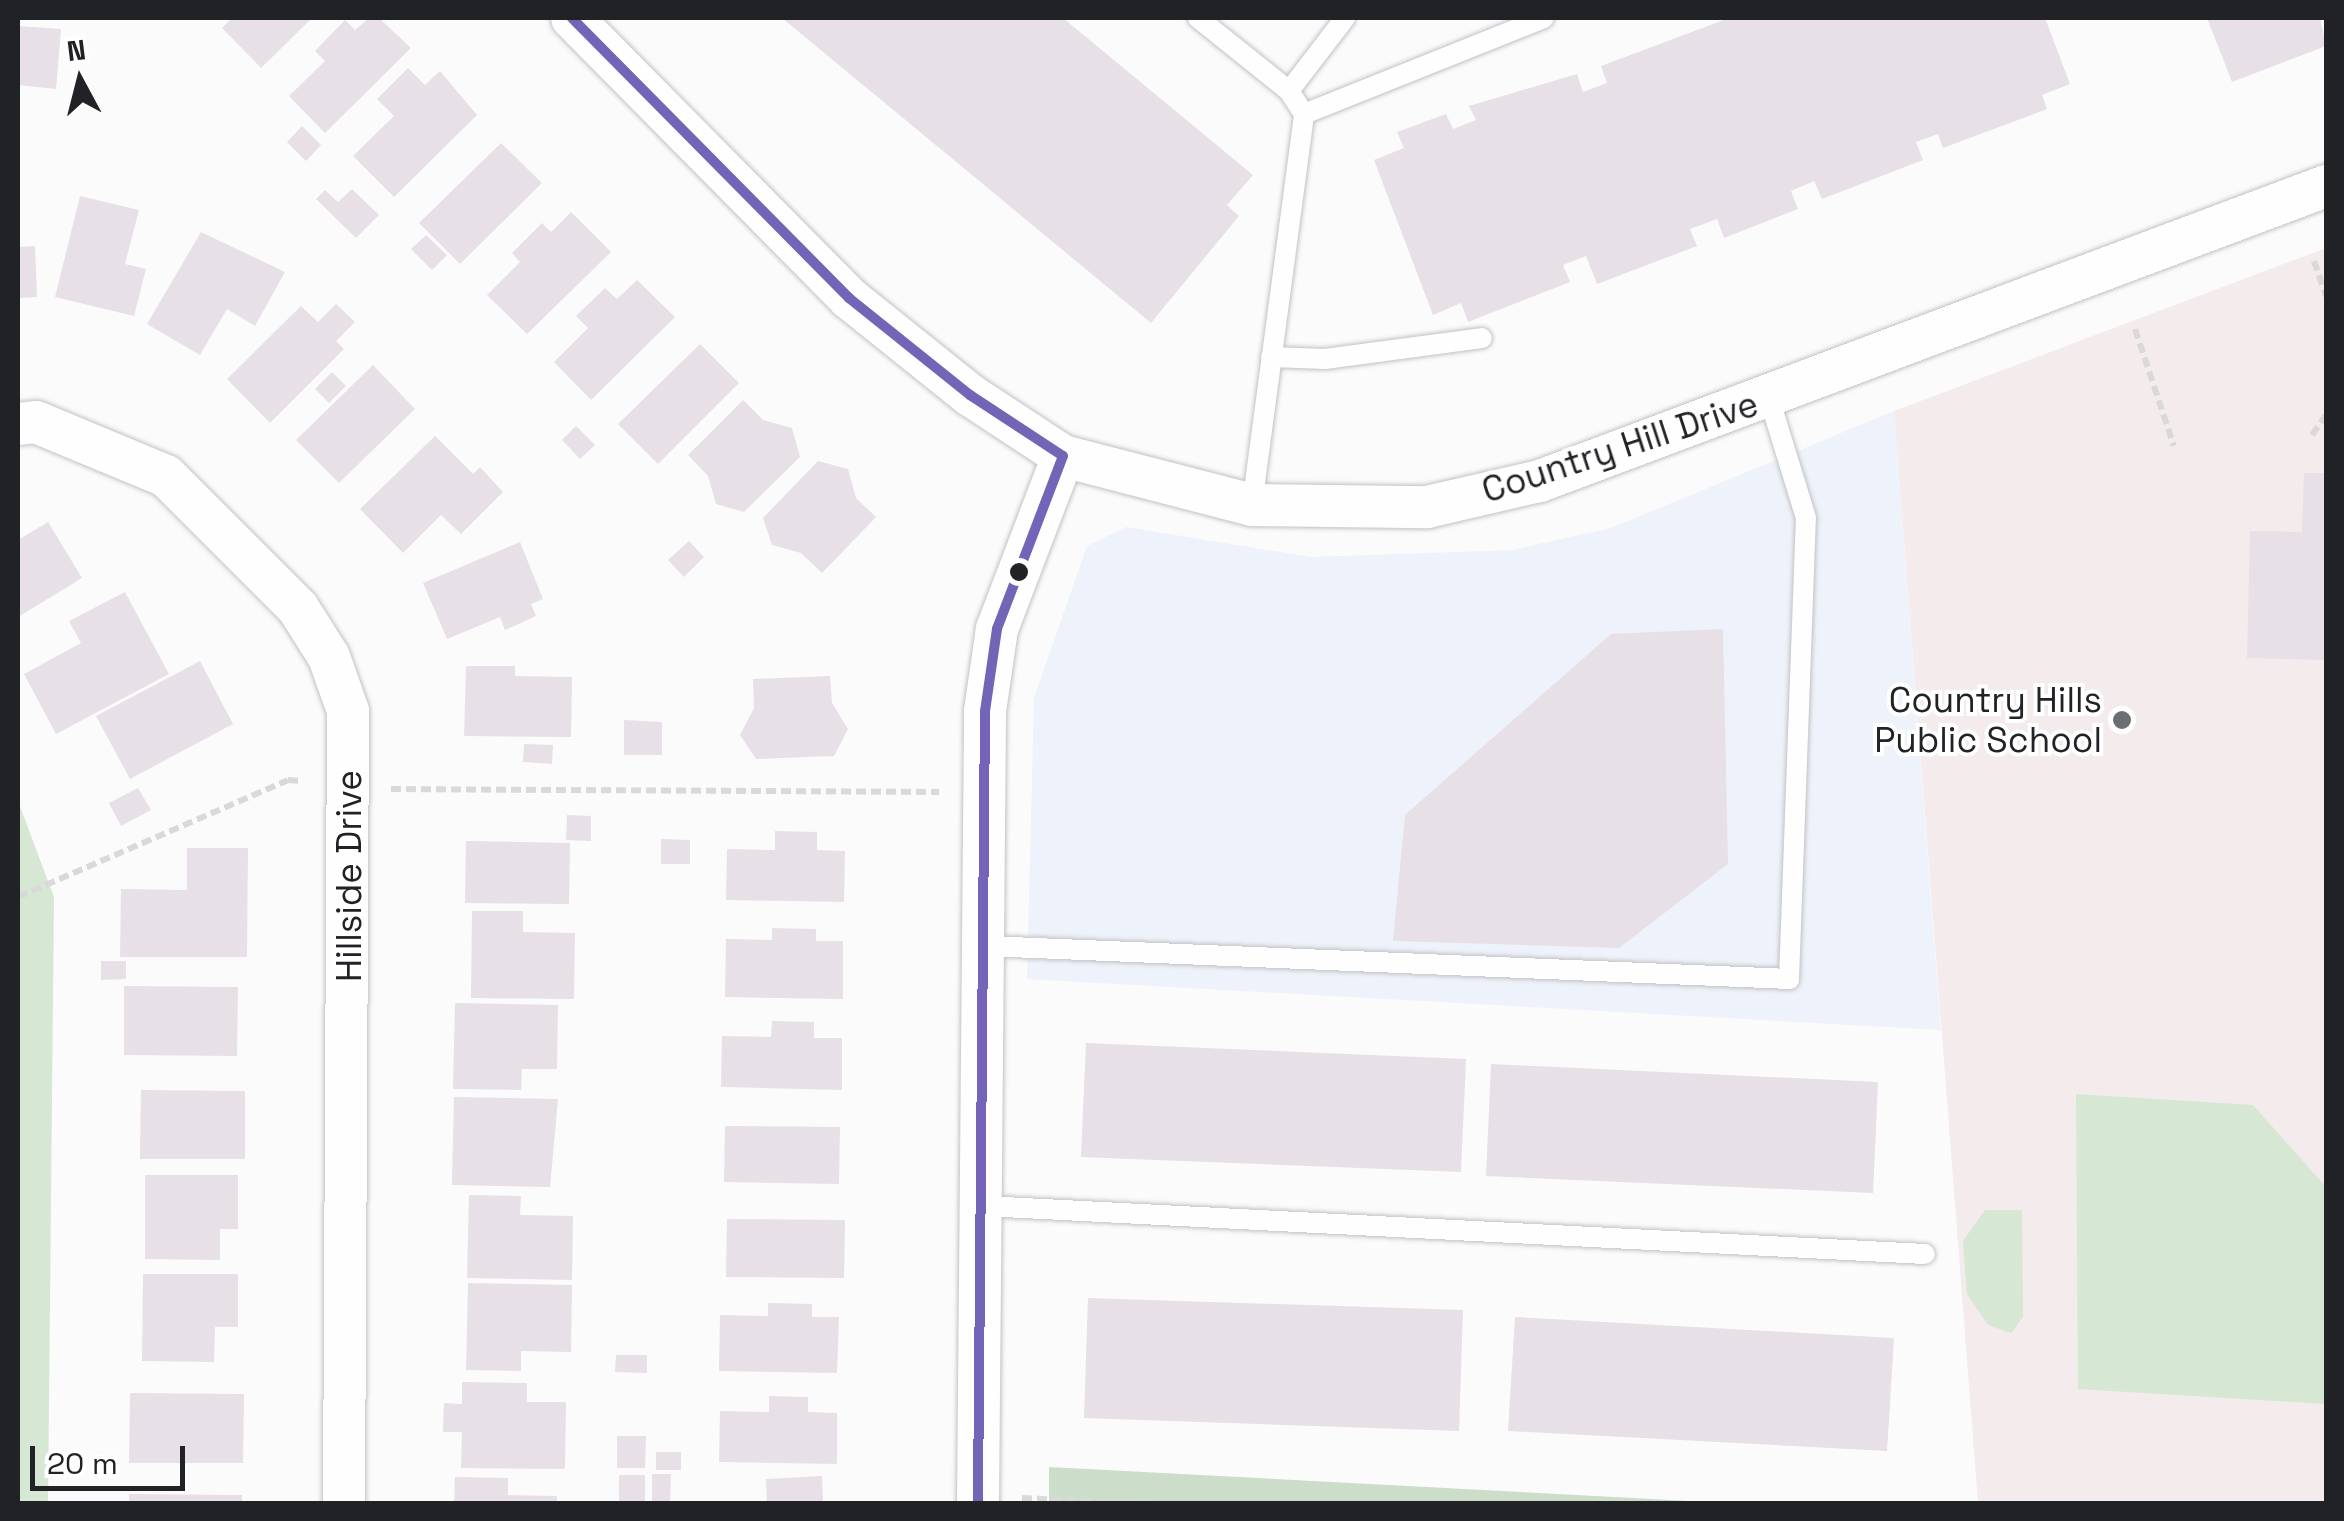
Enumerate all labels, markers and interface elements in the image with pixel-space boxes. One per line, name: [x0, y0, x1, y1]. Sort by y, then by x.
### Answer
north arrow: [30, 30, 130, 130]
text: N: [65, 31, 88, 69]
street label: Country Hill Drive: [1477, 383, 1763, 511]
unlabelled marker: [1009, 562, 1029, 582]
place label: Country Hills Public School: [1874, 679, 2102, 761]
marker: Country Hills Public School: [2111, 709, 2133, 731]
street label: Hillside Drive: [328, 770, 370, 982]
scale bar: [35, 1426, 190, 1488]
text: 20 m: [47, 1444, 118, 1483]

